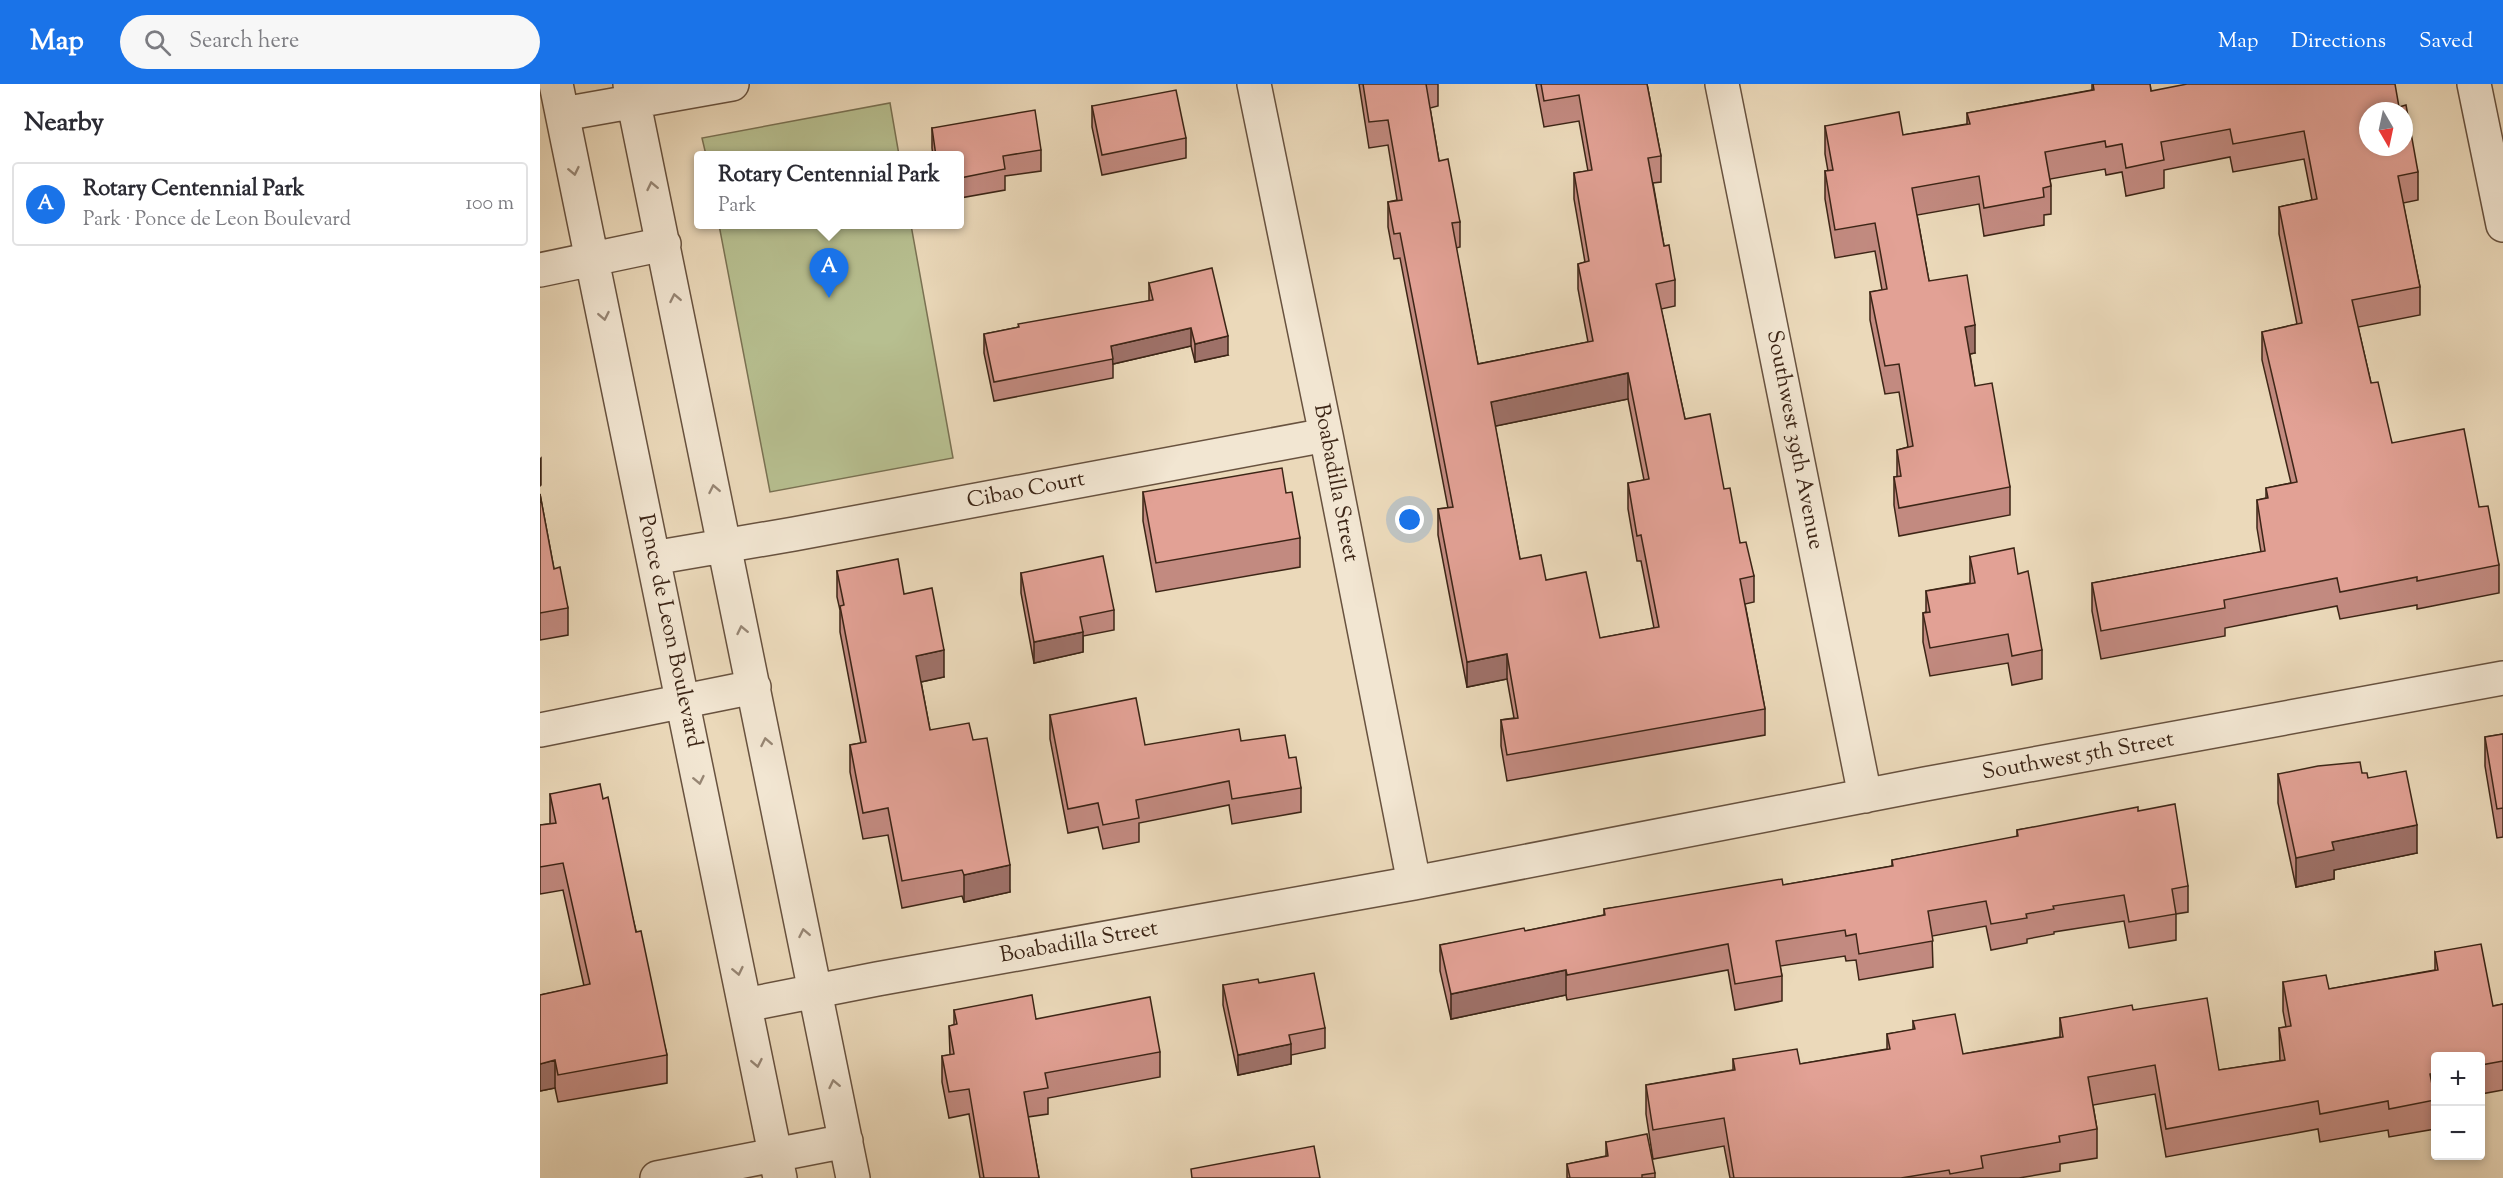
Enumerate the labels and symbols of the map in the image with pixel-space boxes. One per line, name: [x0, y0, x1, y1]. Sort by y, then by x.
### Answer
north arrow: [2359, 102, 2413, 156]
one-way arrow: [567, 166, 580, 176]
one-way arrow: [646, 182, 659, 192]
pin: A: [810, 248, 848, 298]
one-way arrow: [669, 293, 682, 303]
one-way arrow: [597, 310, 610, 320]
street label: Southwest 39th Avenue: [1757, 328, 1831, 552]
street label: Boabadilla Street: [1304, 401, 1366, 565]
street label: Cibao Court: [964, 464, 1088, 518]
one-way arrow: [708, 485, 721, 495]
your location: [1395, 505, 1424, 534]
street label: Ponce de Leon Boulevard: [629, 511, 709, 751]
one-way arrow: [737, 625, 750, 635]
street label: Southwest 5th Street: [1979, 724, 2177, 790]
one-way arrow: [760, 737, 773, 747]
one-way arrow: [692, 774, 705, 784]
street label: Boabadilla Street: [997, 913, 1161, 973]
one-way arrow: [798, 929, 811, 939]
one-way arrow: [731, 965, 744, 975]
one-way arrow: [750, 1057, 763, 1067]
one-way arrow: [829, 1079, 842, 1089]

